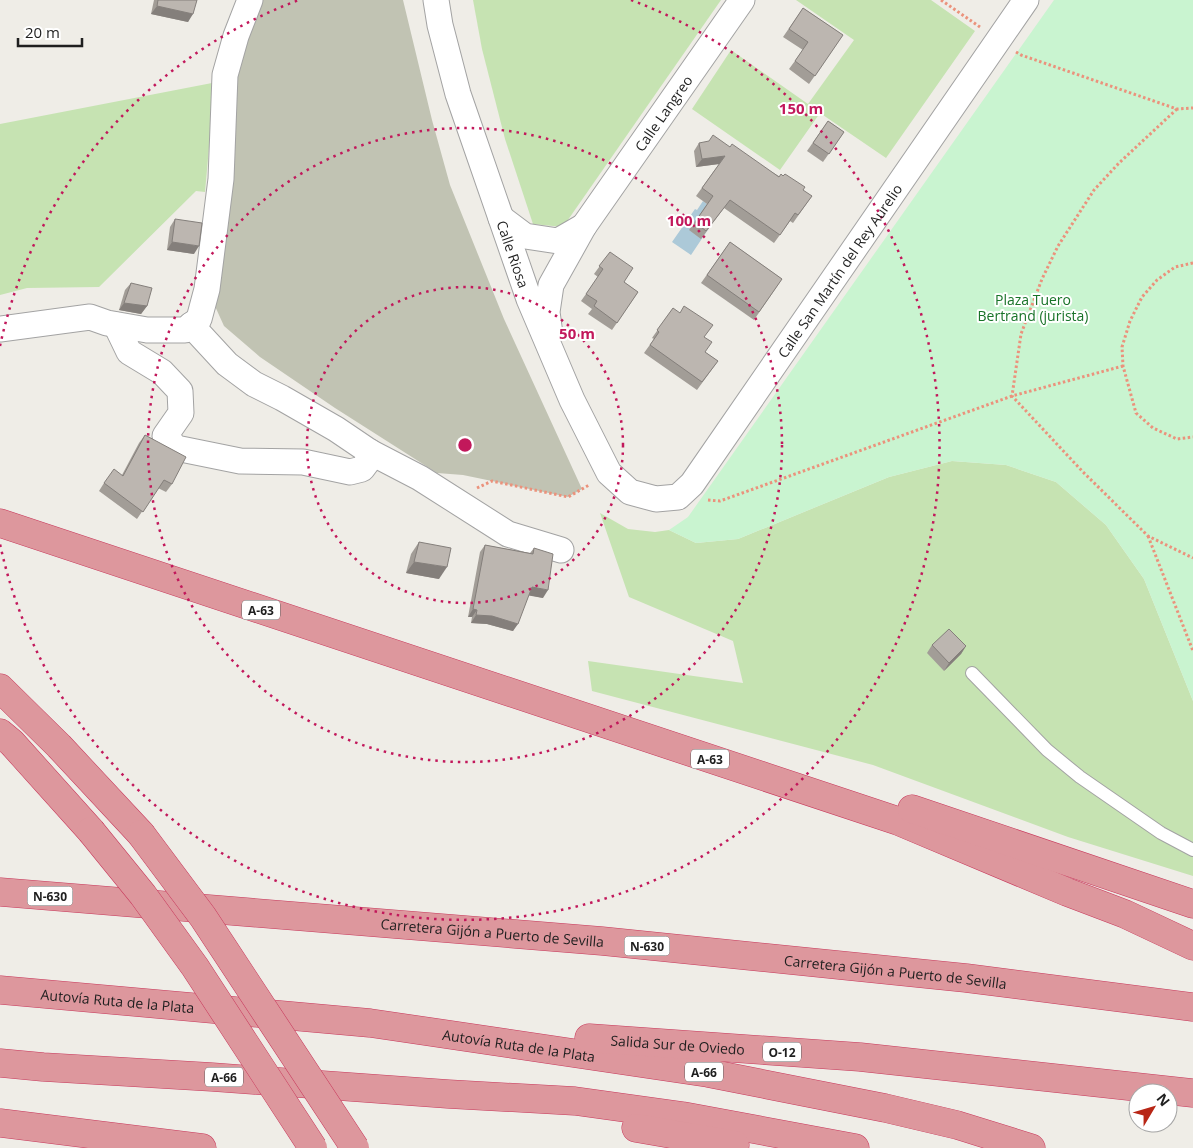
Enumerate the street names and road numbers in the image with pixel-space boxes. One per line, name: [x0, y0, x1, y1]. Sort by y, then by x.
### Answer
street label: Calle Langreo: [630, 71, 696, 155]
street label: Calle San Martín del Rey Aurelio: [773, 180, 906, 361]
street label: Calle Riosa: [493, 218, 534, 290]
road number: A-63: [242, 600, 280, 620]
road number: A-63: [691, 750, 729, 769]
road number: N-630: [28, 886, 72, 906]
street label: Carretera Gijón a Puerto de Sevilla: [380, 914, 605, 951]
road number: N-630: [624, 936, 670, 956]
street label: Carretera Gijón a Puerto de Sevilla: [783, 950, 1008, 993]
street label: Autovía Ruta de la Plata: [40, 984, 195, 1017]
street label: Autovía Ruta de la Plata: [441, 1024, 597, 1066]
street label: Salida Sur de Oviedo: [610, 1030, 746, 1058]
road number: O-12: [763, 1042, 801, 1062]
road number: A-66: [685, 1062, 723, 1082]
road number: A-66: [205, 1068, 243, 1086]

